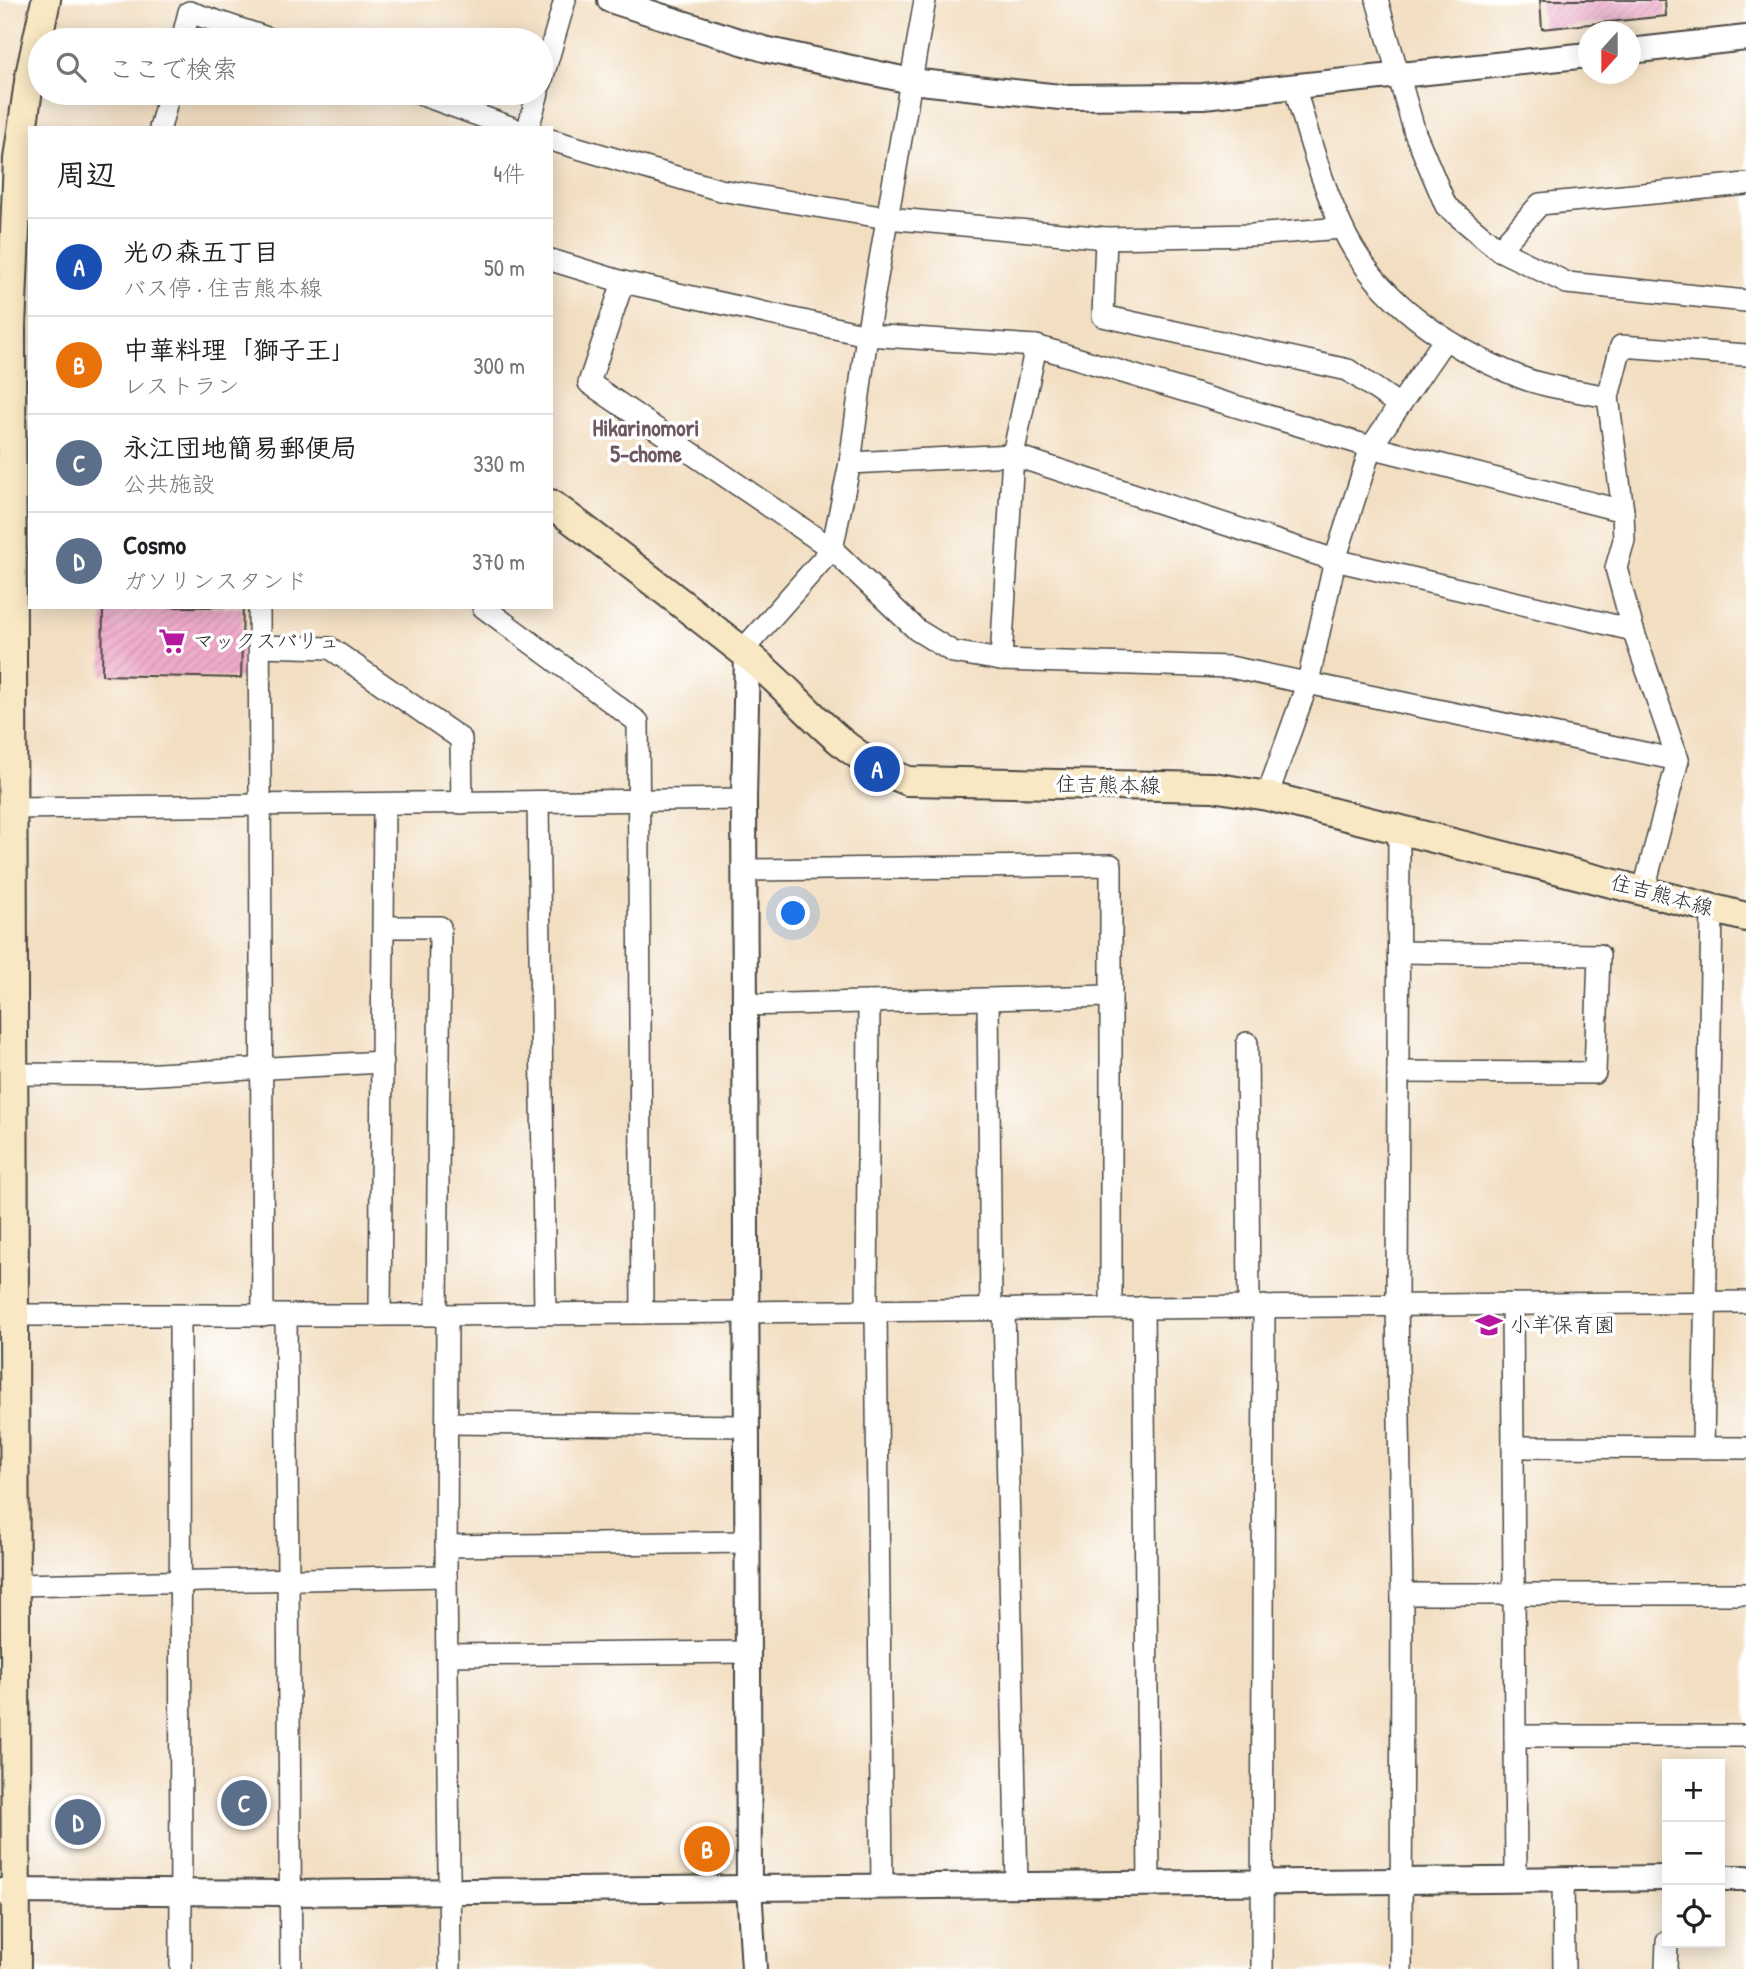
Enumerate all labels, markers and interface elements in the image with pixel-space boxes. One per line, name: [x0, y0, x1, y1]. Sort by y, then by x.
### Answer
north arrow: [1578, 21, 1641, 84]
search box: [28, 28, 553, 105]
icon: search: [52, 48, 90, 86]
text: ここで検索: [108, 51, 238, 86]
text: 周辺: [56, 154, 116, 194]
text: 4件: [493, 158, 525, 189]
text: 光の森五丁目: [123, 234, 279, 269]
text: A: [73, 252, 85, 283]
text: 50 m: [484, 252, 525, 283]
text: バス停 · 住吉熊本線: [123, 272, 322, 303]
text: 中華料理「獅子王」: [123, 332, 357, 367]
text: B: [73, 350, 85, 381]
text: 300 m: [473, 350, 525, 381]
text: レストラン: [123, 370, 240, 401]
district label: Hikarinomori 5-chome: [592, 412, 700, 469]
text: 永江団地簡易郵便局: [123, 430, 357, 465]
text: C: [73, 448, 85, 479]
text: 330 m: [473, 448, 525, 479]
text: 公共施設: [123, 468, 215, 499]
text: Cosmo: [123, 527, 186, 562]
text: D: [74, 546, 84, 577]
text: 370 m: [472, 546, 525, 577]
text: ガソリンスタンド: [123, 565, 307, 596]
supermarket icon: マックスバリュ: [157, 626, 187, 656]
place label: マックスバリュ: [193, 626, 340, 655]
pin: A: [854, 743, 900, 795]
street label: 住吉熊本線: [1055, 769, 1161, 800]
street label: 住吉熊本線: [1608, 867, 1717, 922]
your location: [776, 896, 810, 930]
school or university icon: 小羊保育園: [1474, 1310, 1504, 1340]
place label: 小羊保育園: [1510, 1310, 1615, 1339]
map controls: [1662, 1759, 1725, 1948]
button: +: [1662, 1759, 1725, 1822]
pin: C: [221, 1777, 267, 1829]
pin: D: [55, 1796, 101, 1848]
button: −: [1662, 1822, 1725, 1885]
pin: B: [684, 1823, 730, 1875]
button: locate: [1662, 1885, 1725, 1948]

